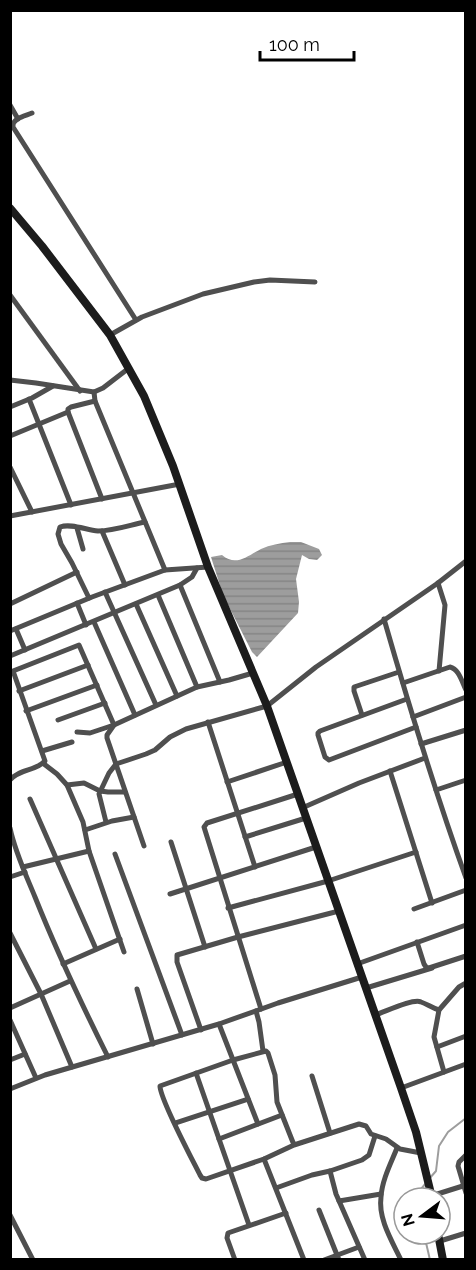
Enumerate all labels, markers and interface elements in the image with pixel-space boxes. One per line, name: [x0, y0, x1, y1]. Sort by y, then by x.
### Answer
scale bar: [260, 24, 354, 62]
text: 100 m: [269, 34, 320, 55]
north arrow: [392, 1186, 452, 1246]
text: N: [397, 1212, 419, 1228]

